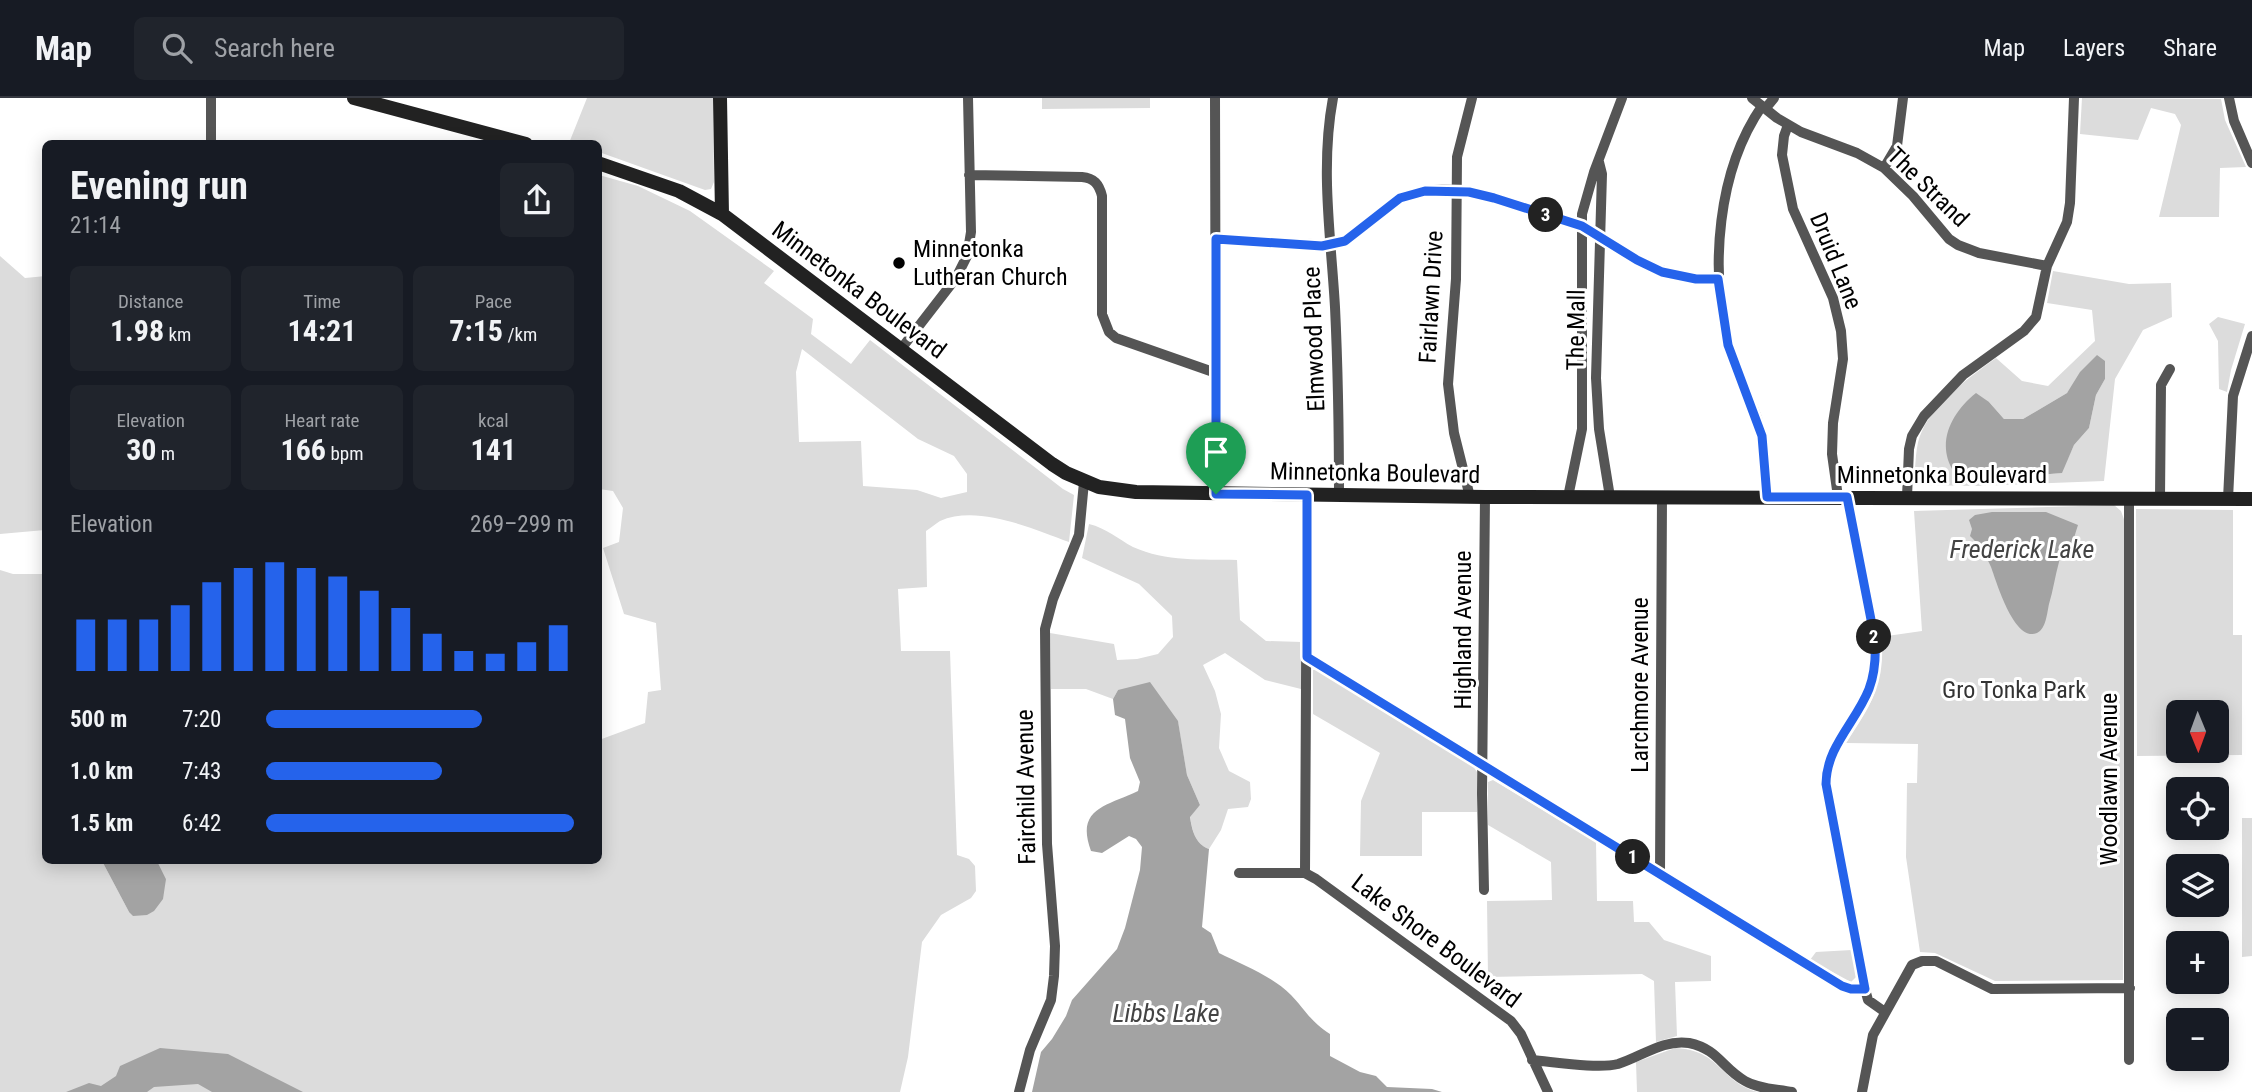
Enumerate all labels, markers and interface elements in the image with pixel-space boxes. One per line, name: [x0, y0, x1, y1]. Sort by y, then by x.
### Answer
search box: [134, 17, 624, 80]
text: Map: [35, 29, 92, 68]
icon: search: [158, 29, 196, 67]
text: Search here: [214, 33, 335, 63]
text: Map: [1984, 34, 2025, 62]
text: Layers: [2063, 34, 2125, 62]
text: Share: [2163, 34, 2217, 62]
street label: The Strand: [1881, 141, 1975, 233]
button: share: [500, 163, 574, 237]
text: Evening run: [70, 164, 248, 208]
pin: 3: [1528, 198, 1564, 232]
text: 3: [1541, 203, 1550, 226]
street label: Druid Lane: [1804, 209, 1868, 313]
text: 21:14: [70, 212, 121, 239]
street label: Minnetonka Boulevard: [767, 215, 951, 365]
street label: Fairlawn Drive: [1414, 230, 1448, 364]
place label: Minnetonka Lutheran Church: [913, 235, 1067, 291]
marker: Minnetonka Lutheran Church: [891, 255, 907, 271]
street label: Elmwood Place: [1297, 266, 1331, 412]
street label: The Mall: [1561, 289, 1591, 371]
text: Distance: [118, 290, 183, 313]
text: Time: [303, 290, 341, 313]
text: Pace: [475, 290, 512, 313]
text: 1.98: [110, 313, 164, 348]
text: 14:21: [288, 313, 356, 348]
text: 7:15: [449, 313, 503, 348]
text: km: [164, 323, 191, 346]
text: /km: [503, 323, 537, 346]
text: Elevation: [116, 409, 185, 432]
text: Heart rate: [284, 409, 360, 432]
text: kcal: [478, 409, 509, 432]
pin: [1186, 422, 1246, 494]
text: 30: [126, 432, 156, 467]
text: 166: [281, 432, 326, 467]
text: 141: [471, 432, 516, 467]
icon: arrive: [1197, 433, 1235, 471]
text: m: [156, 442, 175, 465]
text: bpm: [326, 442, 363, 465]
street label: Minnetonka Boulevard: [1270, 457, 1480, 489]
street label: Minnetonka Boulevard: [1837, 461, 2047, 489]
text: Elevation: [70, 511, 153, 538]
text: 269–299 m: [470, 511, 574, 538]
water label: Frederick Lake: [1950, 534, 2094, 564]
street label: Highland Avenue: [1449, 551, 1477, 709]
street label: Larchmore Avenue: [1626, 597, 1654, 773]
pin: 2: [1856, 620, 1892, 654]
text: 2: [1869, 625, 1878, 648]
park label: Gro Tonka Park: [1942, 676, 2086, 704]
street label: Woodlawn Avenue: [2095, 693, 2123, 865]
north arrow: [2166, 700, 2230, 763]
map controls: [2166, 700, 2229, 1071]
text: 500 m: [70, 706, 127, 733]
text: 7:20: [182, 706, 221, 733]
street label: Fairchild Avenue: [1011, 709, 1041, 865]
text: 1.0 km: [70, 758, 133, 785]
text: 7:43: [182, 758, 221, 785]
button: locate: [2166, 777, 2229, 840]
text: 1.5 km: [70, 810, 133, 837]
text: 6:42: [182, 810, 221, 837]
pin: 1: [1616, 840, 1650, 874]
text: 1: [1628, 845, 1637, 868]
button: layers: [2166, 854, 2229, 917]
street label: Lake Shore Boulevard: [1346, 868, 1526, 1014]
button: +: [2166, 931, 2229, 994]
water label: Libbs Lake: [1112, 998, 1220, 1028]
button: −: [2166, 1008, 2229, 1071]

